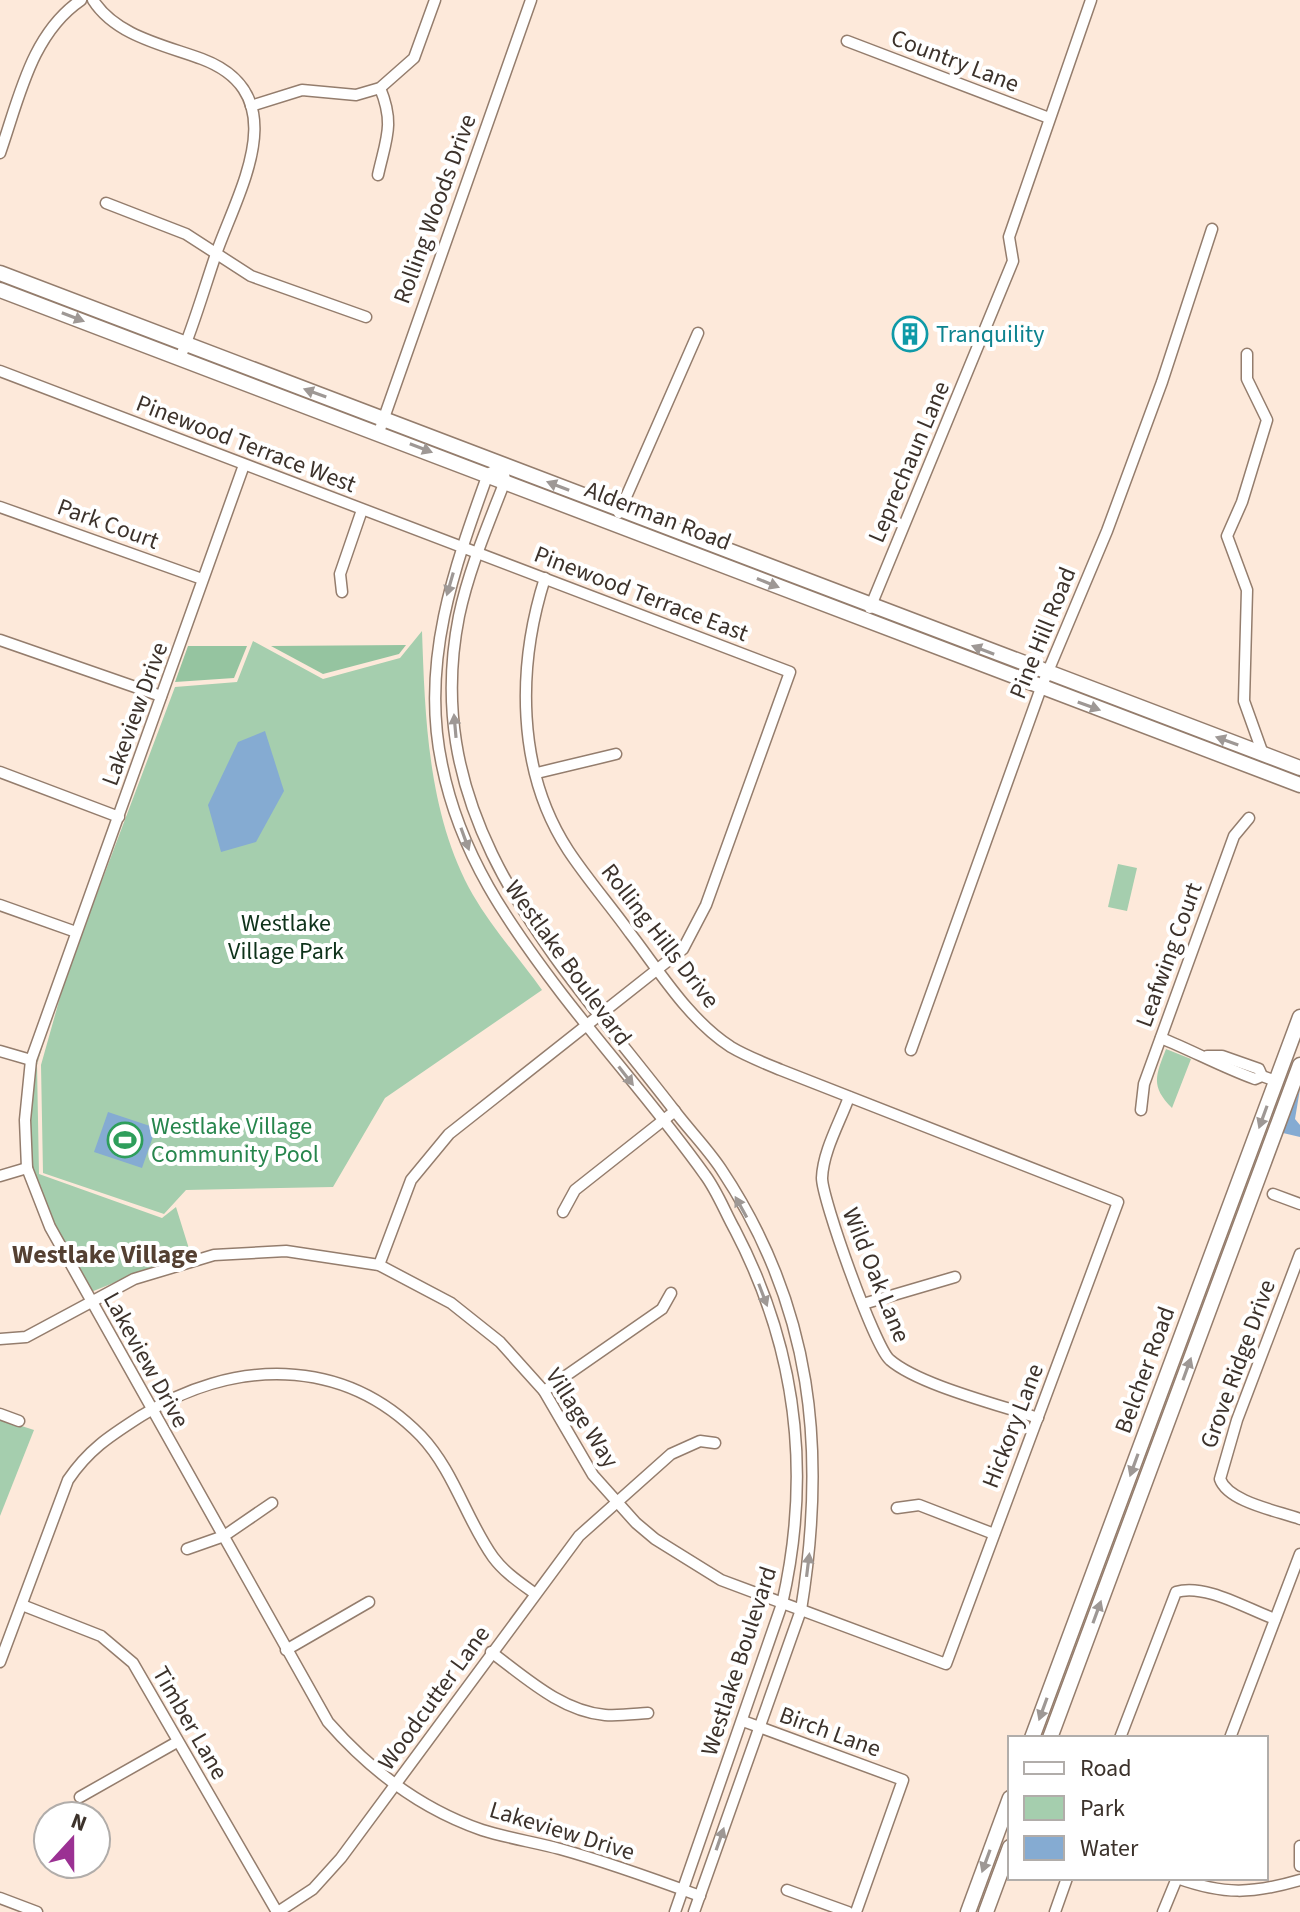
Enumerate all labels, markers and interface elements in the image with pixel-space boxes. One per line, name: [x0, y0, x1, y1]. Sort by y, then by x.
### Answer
street label: Country Lane: [886, 21, 1024, 101]
street label: Rolling Woods Drive: [384, 109, 486, 309]
one-way arrow: [61, 311, 85, 324]
building icon: Tranquility: [891, 315, 929, 353]
place label: Tranquility: [936, 317, 1044, 352]
street label: Leprechaun Lane: [859, 376, 959, 548]
street label: Pinewood Terrace West: [131, 386, 361, 502]
one-way arrow: [303, 386, 327, 399]
one-way arrow: [409, 442, 433, 455]
street label: Alderman Road: [580, 472, 736, 560]
one-way arrow: [546, 479, 570, 492]
street label: Park Court: [52, 489, 164, 559]
street label: Pinewood Terrace East: [529, 537, 753, 651]
street label: Pine Hill Road: [1001, 562, 1085, 704]
one-way arrow: [443, 573, 456, 597]
one-way arrow: [756, 577, 780, 590]
street label: Lakeview Drive: [93, 637, 177, 791]
one-way arrow: [971, 643, 995, 656]
one-way arrow: [1077, 700, 1101, 713]
one-way arrow: [448, 713, 461, 738]
one-way arrow: [1215, 734, 1239, 747]
one-way arrow: [459, 827, 471, 851]
street label: Rolling Hills Drive: [592, 856, 728, 1016]
street label: Westlake Boulevard: [496, 873, 640, 1053]
street label: Leafwing Court: [1127, 878, 1211, 1032]
park label: Westlake Village Park: [228, 906, 344, 969]
one-way arrow: [618, 1066, 634, 1086]
one-way arrow: [1256, 1105, 1269, 1129]
place label: Westlake Village Community Pool: [151, 1109, 319, 1172]
sports icon: Westlake Village Community Pool: [106, 1121, 144, 1159]
one-way arrow: [735, 1195, 748, 1218]
street label: Wild Oak Lane: [833, 1202, 919, 1348]
district label: Westlake Village: [12, 1236, 198, 1273]
street label: Grove Ridge Drive: [1191, 1275, 1285, 1453]
one-way arrow: [757, 1283, 770, 1307]
street label: Lakeview Drive: [94, 1286, 198, 1434]
street label: Belcher Road: [1106, 1302, 1184, 1438]
one-way arrow: [1182, 1357, 1194, 1381]
street label: Hickory Lane: [973, 1359, 1053, 1493]
street label: Village Way: [537, 1361, 627, 1475]
one-way arrow: [1127, 1453, 1139, 1477]
one-way arrow: [802, 1552, 815, 1577]
street label: Westlake Boulevard: [692, 1562, 786, 1760]
one-way arrow: [1091, 1600, 1104, 1624]
street label: Woodcutter Lane: [369, 1618, 499, 1778]
street label: Timber Lane: [143, 1660, 237, 1786]
street label: Birch Lane: [774, 1697, 886, 1767]
one-way arrow: [1036, 1697, 1049, 1721]
legend: [1008, 1736, 1268, 1880]
text: Road: [1080, 1751, 1132, 1786]
text: Park: [1080, 1791, 1125, 1826]
street label: Lakeview Drive: [485, 1792, 639, 1870]
north arrow: [32, 1800, 112, 1880]
text: N: [66, 1805, 91, 1840]
one-way arrow: [715, 1826, 727, 1850]
text: Water: [1080, 1831, 1139, 1866]
one-way arrow: [980, 1850, 992, 1874]

